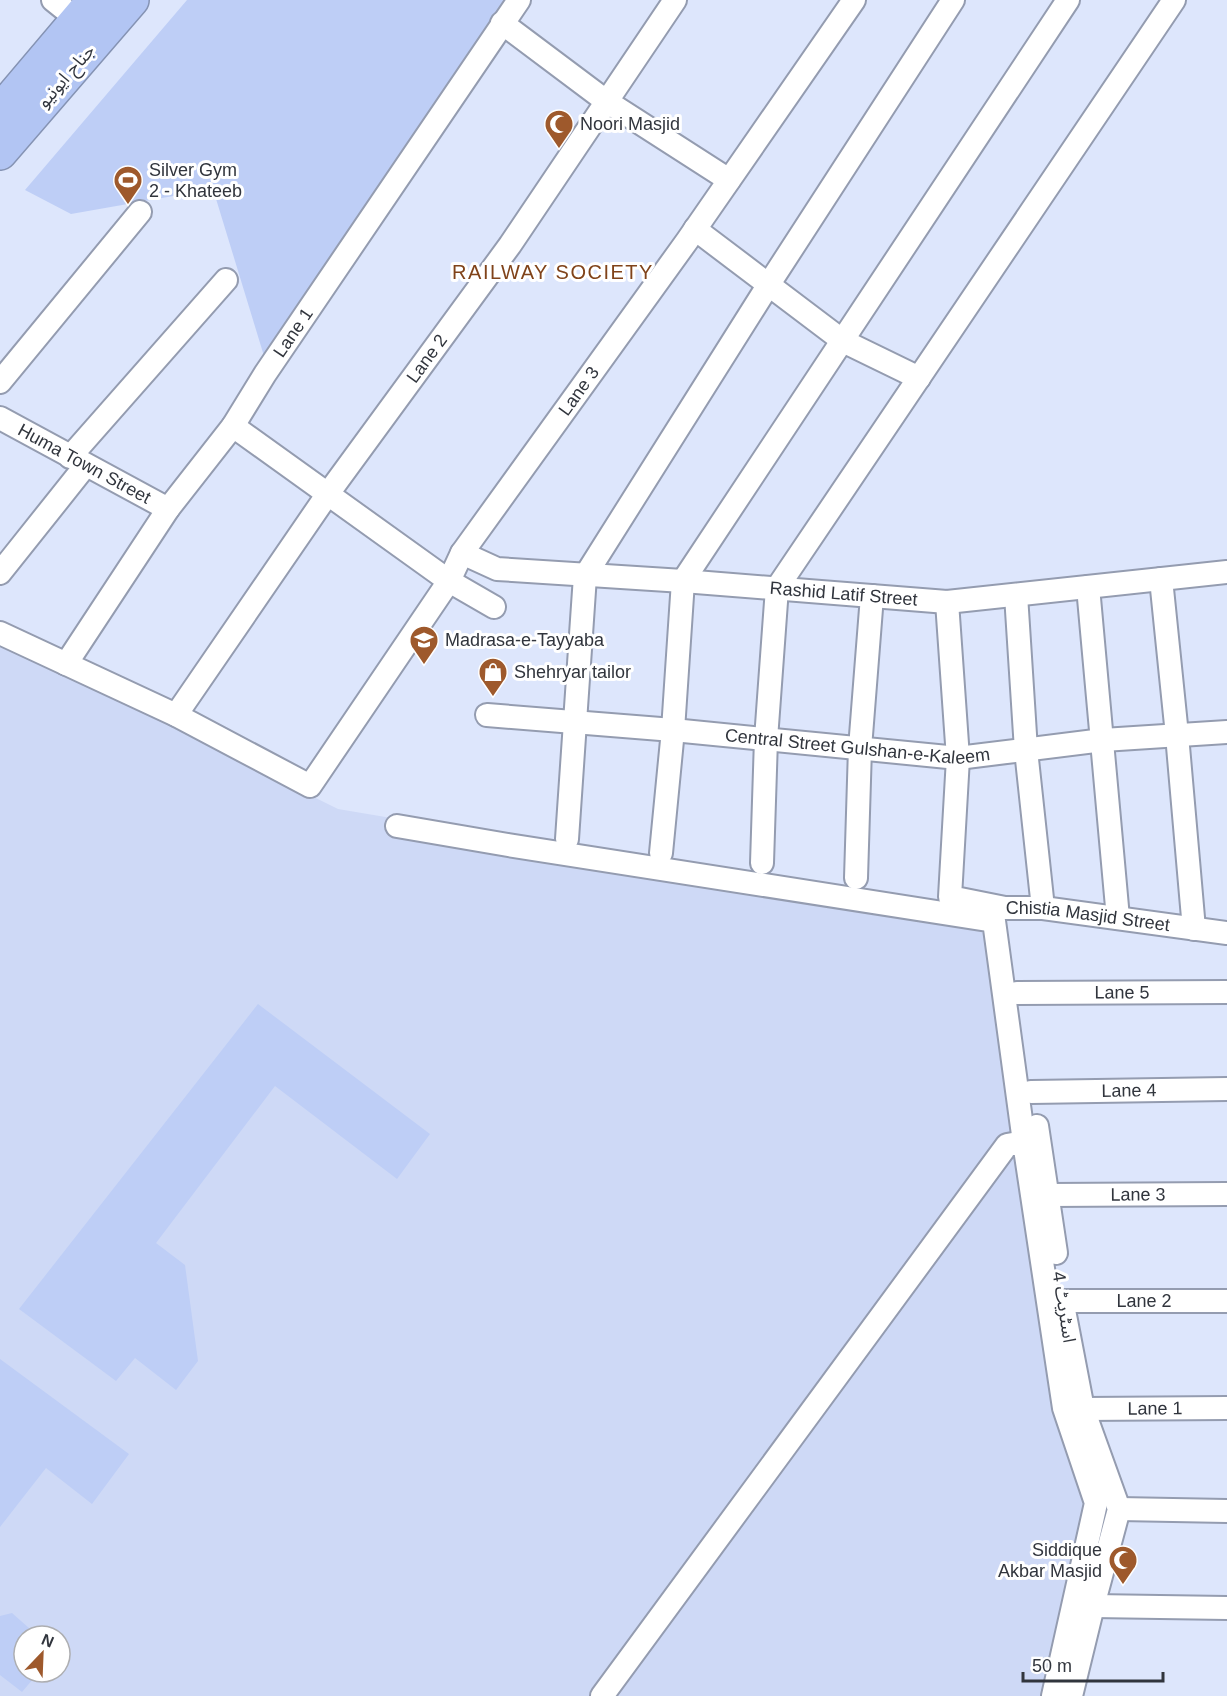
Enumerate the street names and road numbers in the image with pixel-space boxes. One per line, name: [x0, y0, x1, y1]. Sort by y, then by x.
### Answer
street label: جناح ایونیو: [33, 40, 101, 113]
street label: Lane 1: [269, 304, 317, 361]
street label: Lane 2: [403, 330, 451, 387]
street label: Lane 3: [555, 363, 603, 419]
street label: Huma Town Street: [15, 420, 154, 508]
street label: Rashid Latif Street: [769, 578, 918, 610]
street label: Central Street Gulshan-e-Kaleem: [724, 725, 991, 768]
street label: Chistia Masjid Street: [1006, 898, 1171, 935]
street label: Lane 5: [1094, 982, 1150, 1003]
street label: Lane 4: [1101, 1080, 1157, 1101]
street label: Lane 3: [1110, 1184, 1166, 1205]
street label: اسٹریٹ 4: [1048, 1270, 1079, 1344]
street label: Lane 2: [1116, 1291, 1172, 1311]
street label: Lane 1: [1127, 1398, 1183, 1419]

